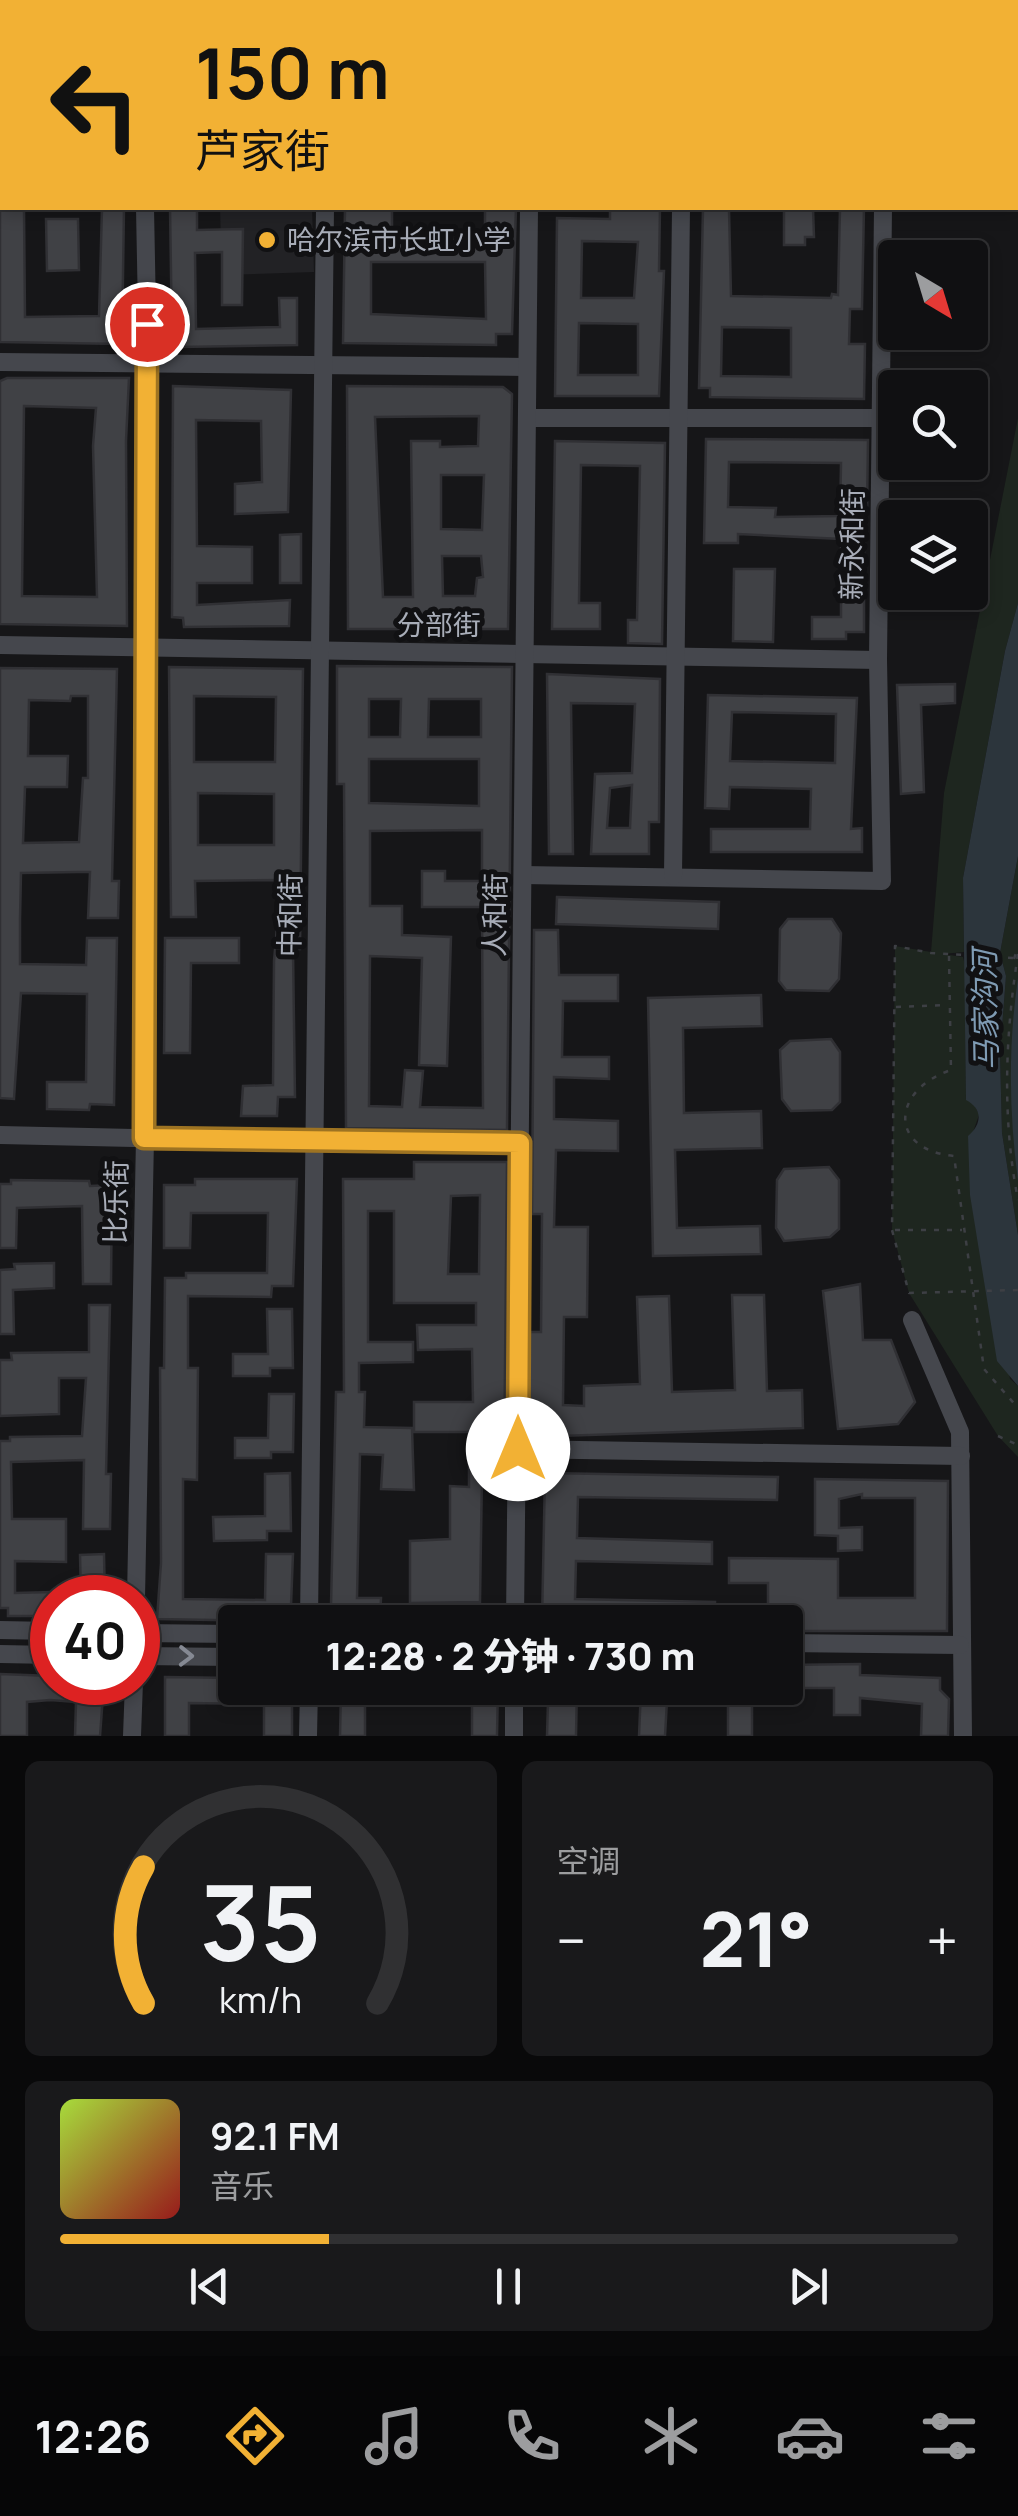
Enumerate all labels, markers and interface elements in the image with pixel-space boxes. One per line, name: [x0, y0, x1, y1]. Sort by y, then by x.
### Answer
text: 150 m: [195, 24, 390, 120]
icon: left: [30, 40, 160, 170]
text: 芦家街: [195, 119, 330, 181]
place label: 哈尔滨市长虹小学: [287, 220, 511, 258]
marker: 哈尔滨市长虹小学: [256, 229, 278, 251]
north arrow: [878, 240, 988, 350]
map controls: [878, 240, 988, 610]
pin: [105, 282, 190, 367]
icon: arrive: [120, 297, 175, 352]
button: search: [878, 370, 988, 480]
street label: 新永和街: [831, 488, 871, 600]
button: layers: [878, 500, 988, 610]
street label: 分部街: [397, 605, 481, 643]
street label: 中和街: [269, 873, 309, 957]
street label: 人和街: [474, 873, 514, 957]
water label: 马家沟河: [963, 945, 1006, 1070]
street label: 比乐街: [95, 1160, 135, 1244]
position arrow: [466, 1397, 570, 1501]
speed limit sign: 40: [30, 1575, 160, 1705]
text: 12:28 · 2 分钟 · 730 m: [326, 1629, 695, 1681]
one-way arrow: [179, 1646, 195, 1667]
text: 空调: [557, 1839, 621, 1883]
text: 35: [200, 1850, 321, 1992]
text: 21°: [700, 1887, 813, 1990]
text: −: [557, 1902, 586, 1978]
text: +: [926, 1902, 958, 1978]
text: km/h: [219, 1975, 302, 2024]
text: 92.1 FM: [210, 2109, 340, 2161]
text: 音乐: [210, 2164, 274, 2208]
icon: previous: [182, 2259, 237, 2314]
icon: pause: [481, 2259, 536, 2314]
icon: next: [781, 2259, 836, 2314]
icon: directions: [220, 2401, 290, 2471]
icon: music: [359, 2401, 429, 2471]
icon: phone: [497, 2401, 567, 2471]
icon: climate: [636, 2401, 706, 2471]
icon: car: [775, 2401, 845, 2471]
icon: filters: [914, 2401, 984, 2471]
text: 12:26: [34, 2405, 151, 2467]

